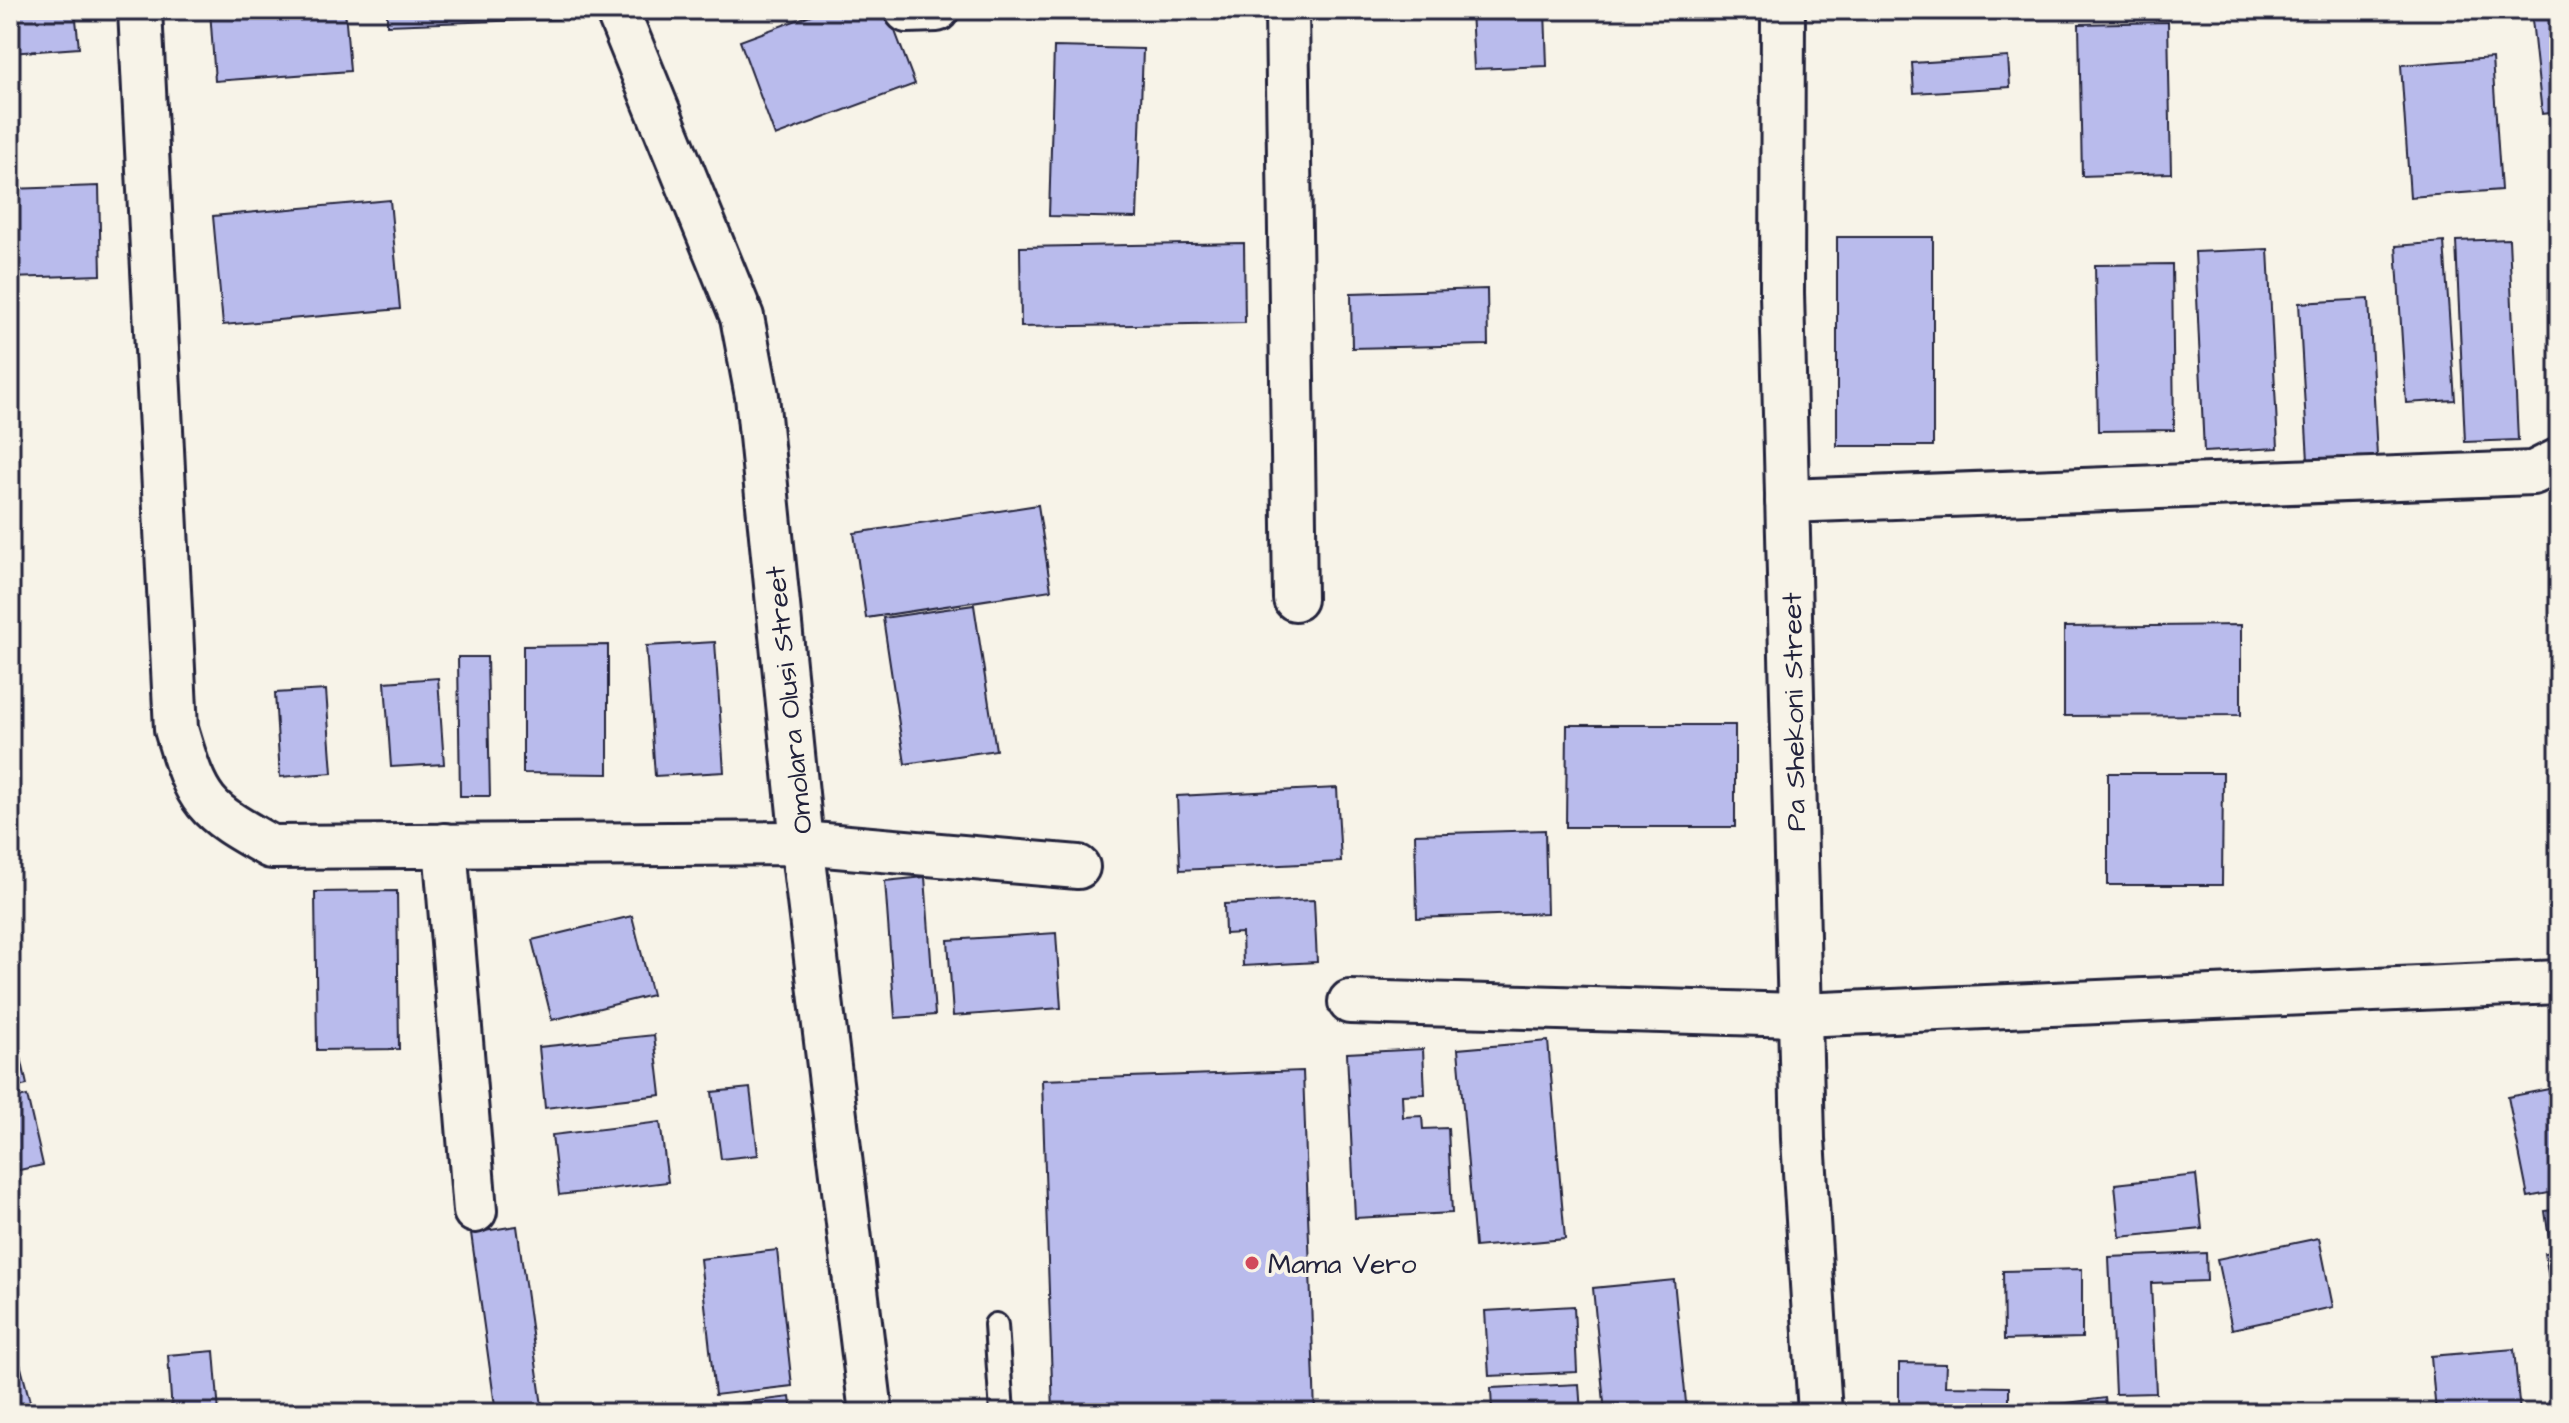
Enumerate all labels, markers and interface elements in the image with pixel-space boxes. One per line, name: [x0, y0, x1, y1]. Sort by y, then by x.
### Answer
street label: Omolara Olusi Street: [756, 563, 823, 836]
street label: Pa Shekoni Street: [1773, 591, 1816, 832]
place label: Mama Vero: [1268, 1245, 1417, 1284]
marker: Mama Vero: [1243, 1254, 1261, 1272]

